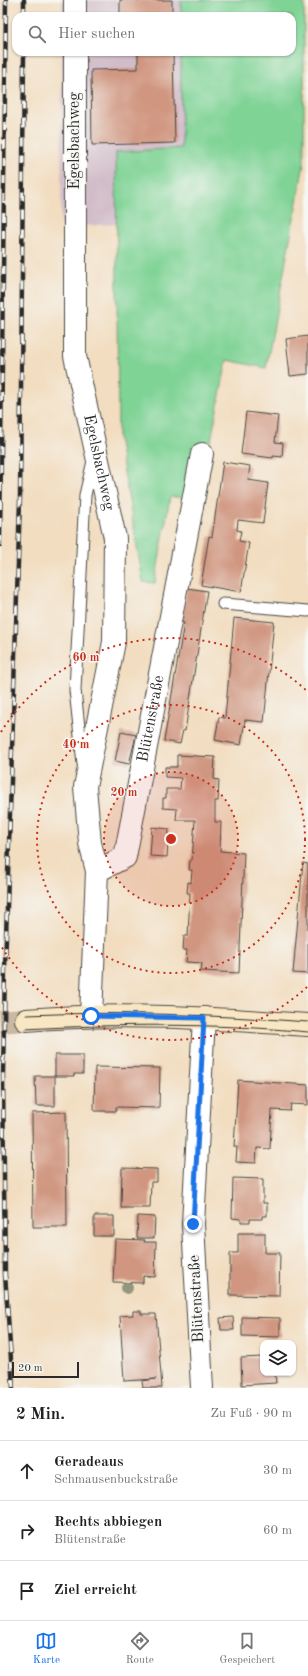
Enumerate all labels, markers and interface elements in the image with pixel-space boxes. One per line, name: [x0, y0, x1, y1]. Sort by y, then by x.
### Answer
search box: [12, 12, 296, 56]
icon: search: [26, 23, 48, 45]
text: Hier suchen: [58, 27, 135, 42]
street label: Egelsbachweg: [67, 92, 83, 190]
street label: Egelsbachweg: [80, 413, 117, 512]
text: 60 m: [73, 652, 100, 664]
street label: Blütenstraße: [135, 674, 168, 764]
text: 40 m: [63, 739, 90, 751]
text: 20 m: [111, 787, 138, 799]
centre of rings: [164, 832, 178, 846]
route start: [82, 1007, 100, 1025]
route end: [184, 1215, 202, 1233]
street label: Blütenstraße: [187, 1254, 207, 1344]
map controls: [260, 1340, 296, 1376]
button: layers: [260, 1340, 296, 1376]
scale bar: [12, 1360, 79, 1379]
text: 20 m: [18, 1363, 43, 1374]
text: 2 Min.: [16, 1406, 65, 1423]
text: Zu Fuß · 90 m: [210, 1407, 292, 1420]
text: Geradeaus: [54, 1455, 123, 1470]
icon: ahead: [16, 1460, 38, 1482]
text: 30 m: [263, 1464, 292, 1477]
text: Schmausenbuckstraße: [54, 1473, 178, 1486]
text: Rechts abbiegen: [54, 1515, 162, 1530]
icon: right: [16, 1520, 38, 1542]
text: 60 m: [263, 1524, 292, 1537]
text: Blütenstraße: [54, 1533, 126, 1546]
icon: arrive: [16, 1580, 38, 1602]
text: Ziel erreicht: [54, 1583, 137, 1598]
tab: Karte: [33, 1630, 60, 1668]
tab: Route: [126, 1630, 154, 1668]
tab: Gespeichert: [219, 1630, 275, 1668]

